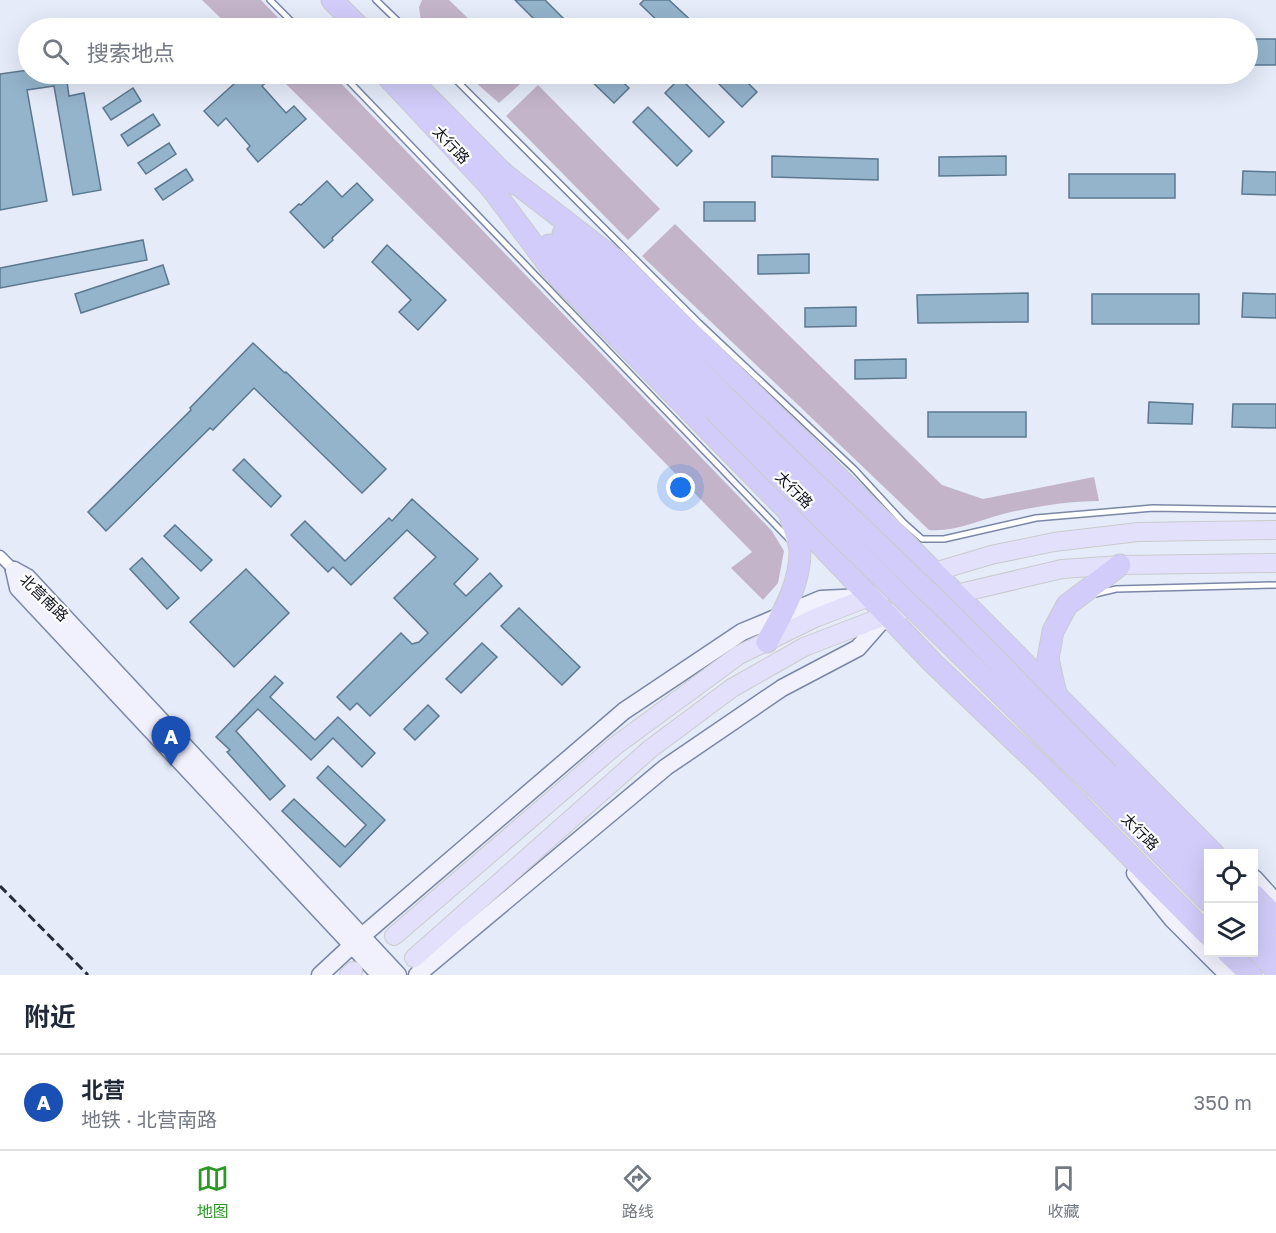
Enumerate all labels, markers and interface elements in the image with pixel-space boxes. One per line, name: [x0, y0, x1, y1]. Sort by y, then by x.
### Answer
search box: [18, 18, 1258, 84]
icon: search: [39, 35, 72, 68]
text: 搜索地点: [87, 39, 175, 66]
street label: 太行路: [430, 122, 474, 167]
street label: 太行路: [772, 467, 817, 512]
your location: [666, 473, 695, 502]
street label: 北营南路: [17, 570, 73, 625]
pin: A: [152, 716, 190, 766]
street label: 太行路: [1118, 809, 1163, 854]
map controls: [1204, 849, 1258, 957]
button: locate: [1204, 849, 1258, 903]
button: layers: [1204, 903, 1258, 957]
text: 附近: [24, 1001, 76, 1032]
text: 北营: [81, 1076, 125, 1103]
text: A: [36, 1090, 51, 1114]
text: 350 m: [1194, 1090, 1252, 1114]
text: 地铁 · 北营南路: [81, 1107, 217, 1131]
tab: 地图: [196, 1162, 229, 1222]
tab: 路线: [621, 1162, 654, 1222]
tab: 收藏: [1047, 1162, 1080, 1222]

